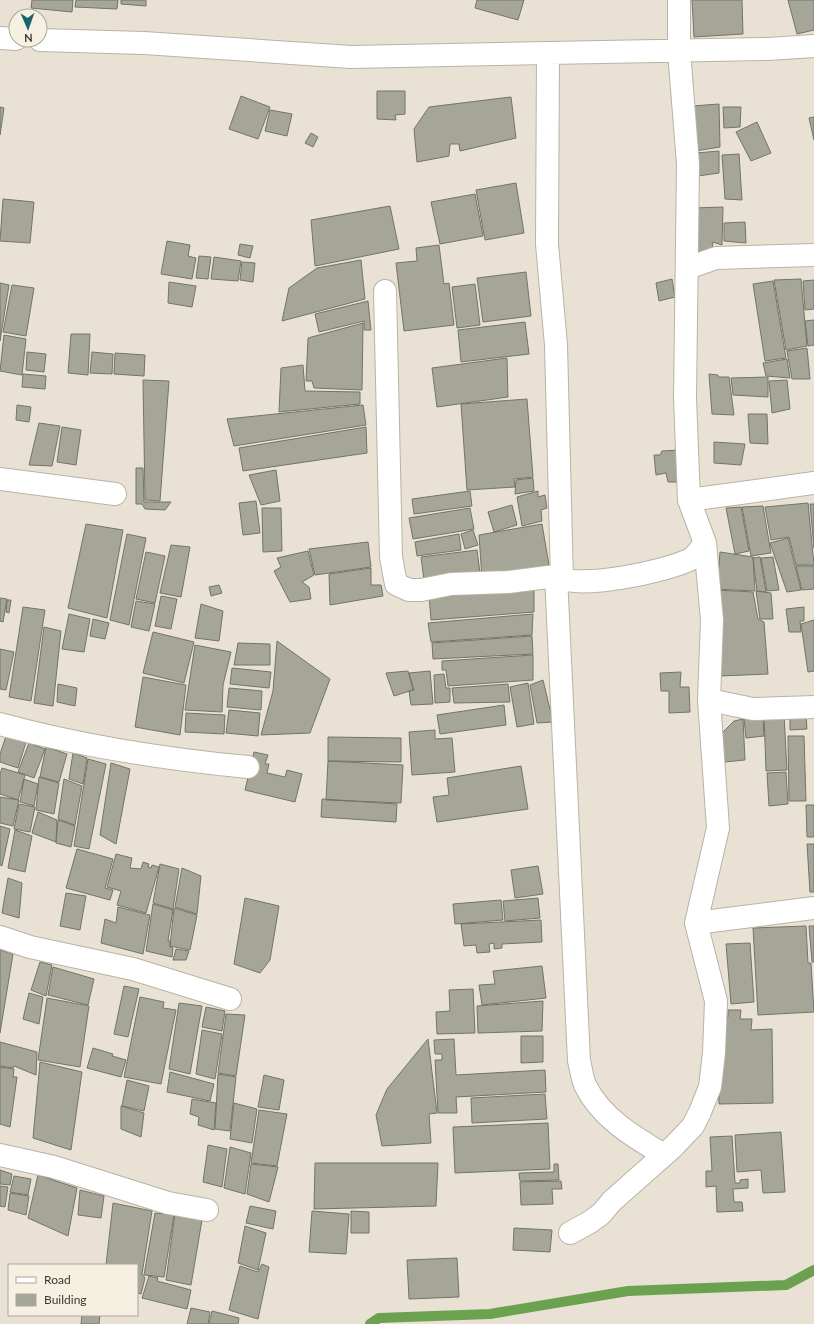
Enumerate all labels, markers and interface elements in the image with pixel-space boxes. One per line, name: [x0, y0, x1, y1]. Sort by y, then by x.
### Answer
north arrow: [8, 8, 48, 48]
text: N: [24, 32, 33, 45]
legend: [8, 1264, 138, 1316]
text: Road: [44, 1272, 71, 1287]
text: Building: [44, 1292, 87, 1307]

